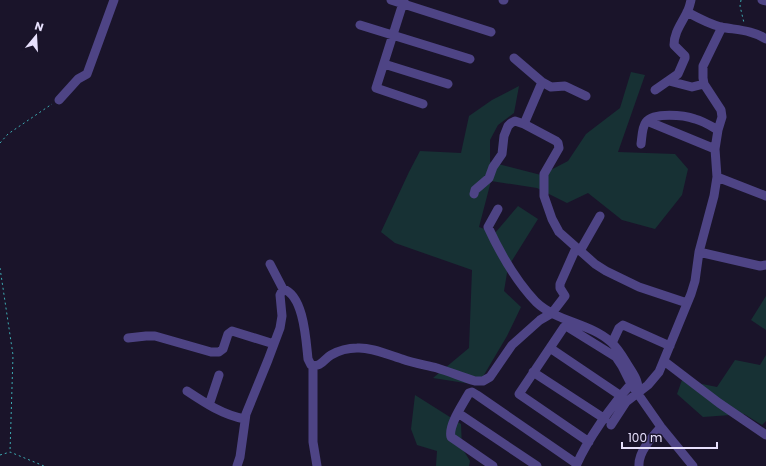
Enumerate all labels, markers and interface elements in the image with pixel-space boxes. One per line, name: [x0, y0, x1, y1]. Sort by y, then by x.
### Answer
north arrow: [16, 16, 56, 56]
text: N: [33, 18, 46, 35]
scale bar: [622, 424, 717, 450]
text: 100 m: [628, 429, 662, 446]

